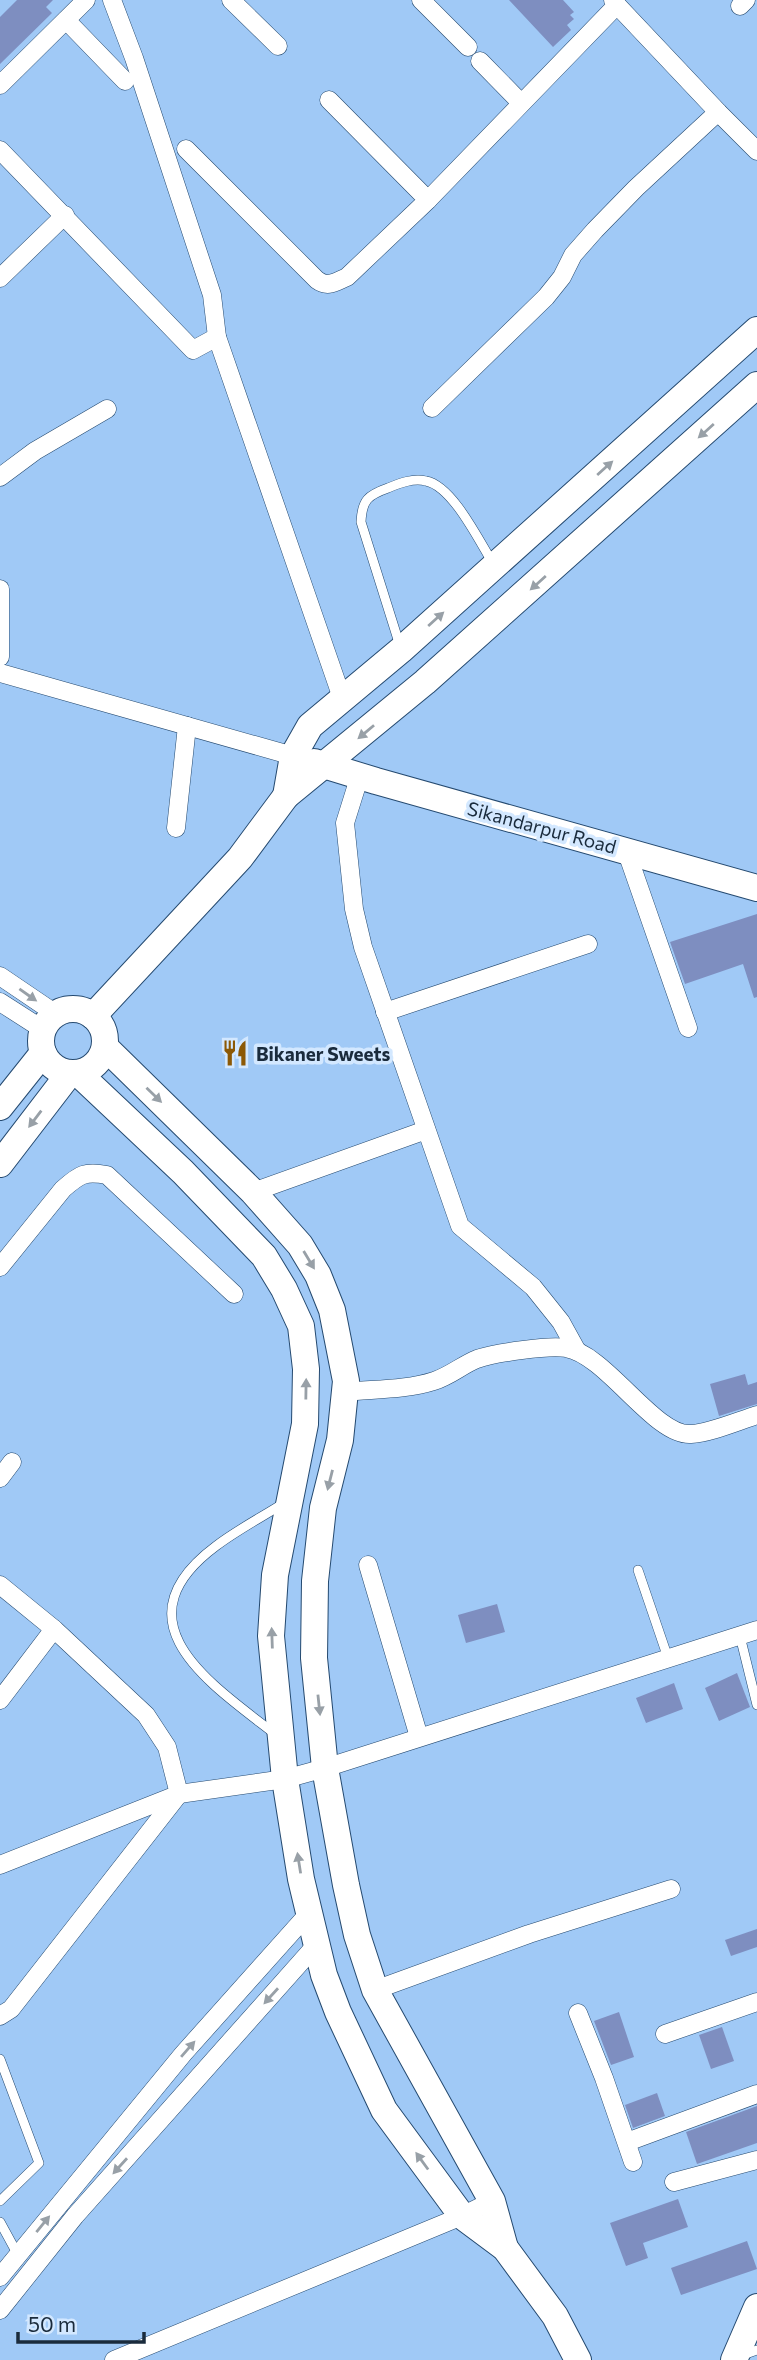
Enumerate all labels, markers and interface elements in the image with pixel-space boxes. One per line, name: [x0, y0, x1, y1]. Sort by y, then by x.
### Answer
one-way arrow: [698, 422, 715, 438]
one-way arrow: [597, 461, 614, 476]
one-way arrow: [530, 575, 547, 591]
one-way arrow: [427, 612, 444, 627]
one-way arrow: [357, 724, 375, 740]
street label: Sikandarpur Road: [465, 796, 619, 858]
one-way arrow: [19, 988, 37, 1002]
restaurant icon: Bikaner Sweets: [220, 1038, 250, 1068]
place label: Bikaner Sweets: [256, 1042, 391, 1065]
one-way arrow: [145, 1086, 162, 1103]
one-way arrow: [28, 1110, 42, 1128]
one-way arrow: [303, 1251, 315, 1270]
one-way arrow: [300, 1378, 311, 1400]
one-way arrow: [324, 1469, 335, 1491]
one-way arrow: [266, 1627, 277, 1649]
one-way arrow: [314, 1695, 325, 1717]
one-way arrow: [293, 1852, 304, 1874]
one-way arrow: [263, 1987, 279, 2005]
one-way arrow: [180, 2040, 196, 2058]
one-way arrow: [415, 2152, 429, 2170]
one-way arrow: [112, 2157, 128, 2175]
one-way arrow: [36, 2216, 51, 2234]
scale bar: [18, 2300, 144, 2344]
text: 50 m: [28, 2311, 76, 2336]

